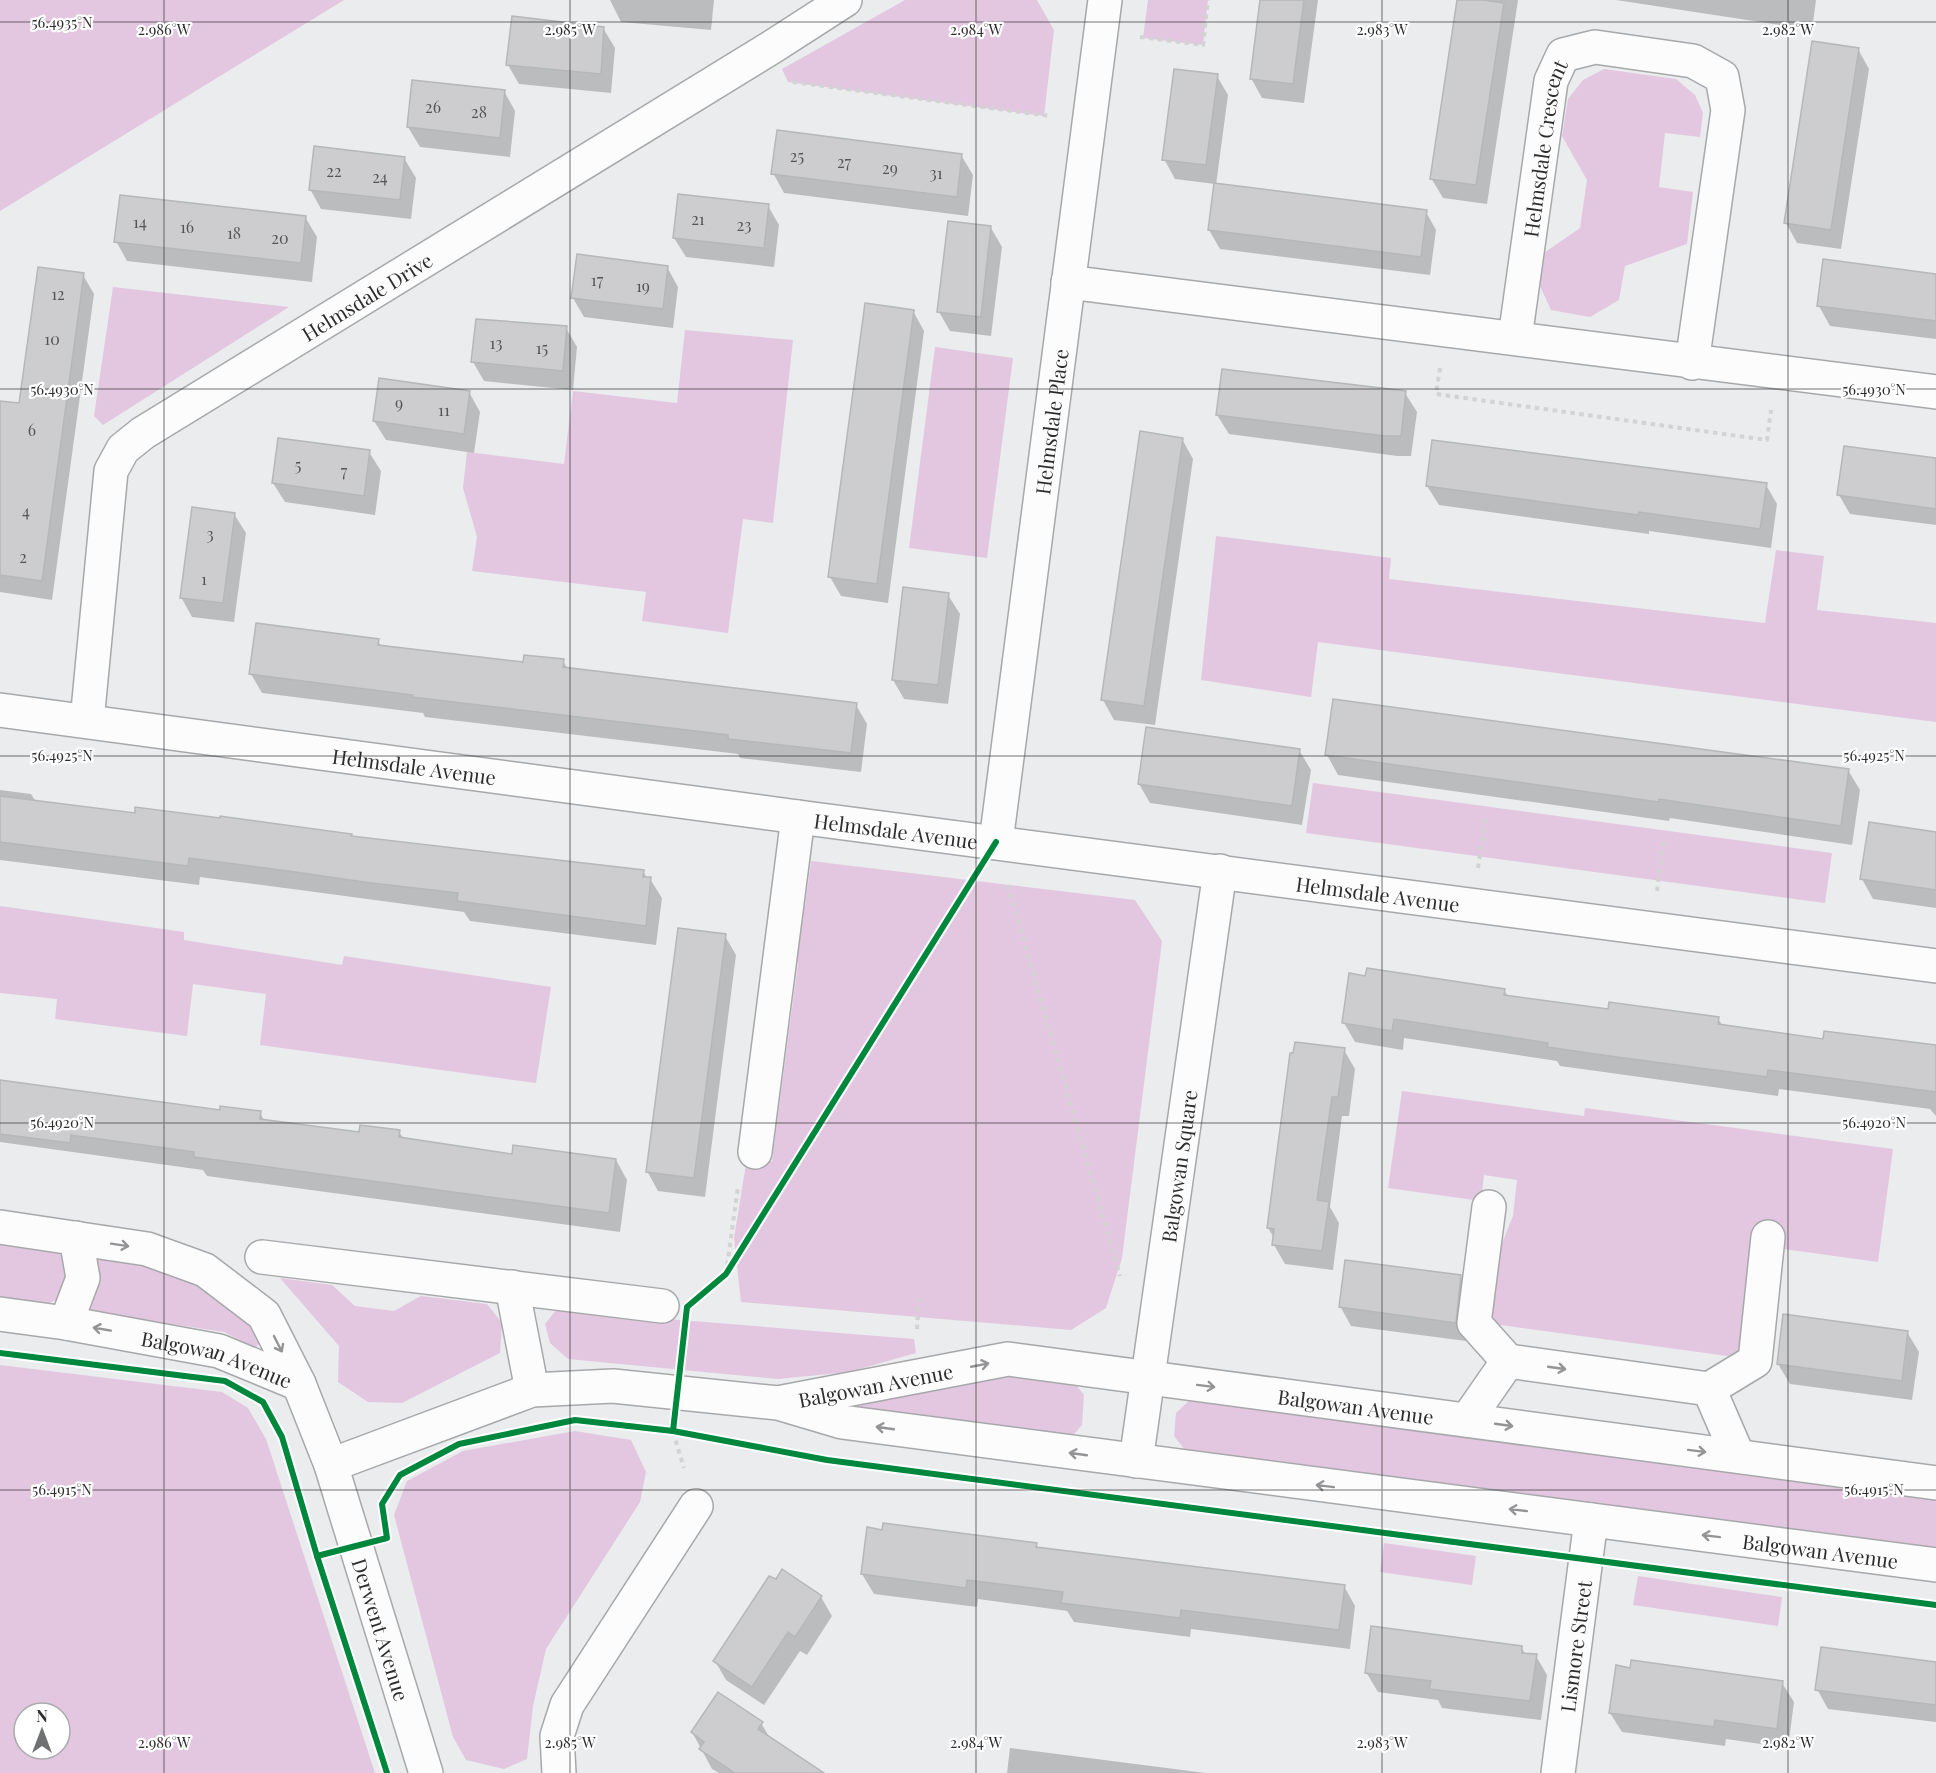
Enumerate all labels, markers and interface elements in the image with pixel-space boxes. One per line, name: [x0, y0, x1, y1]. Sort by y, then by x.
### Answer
text: 56.4935°N: [31, 12, 93, 32]
text: 2.986°W: [138, 19, 191, 39]
text: 2.985°W: [544, 19, 596, 39]
text: 2.984°W: [950, 19, 1002, 39]
text: 2.983°W: [1356, 19, 1408, 39]
text: 2.982°W: [1762, 19, 1814, 39]
street label: Helmsdale Crescent: [1516, 54, 1573, 239]
house number: 26: [425, 96, 441, 117]
house number: 28: [471, 101, 487, 122]
house number: 25: [790, 145, 804, 166]
house number: 27: [837, 151, 852, 172]
house number: 29: [882, 157, 898, 178]
house number: 22: [326, 160, 342, 181]
house number: 31: [929, 162, 943, 183]
house number: 24: [372, 166, 388, 187]
house number: 21: [691, 208, 705, 229]
house number: 14: [133, 211, 147, 232]
house number: 23: [737, 214, 751, 235]
house number: 16: [180, 216, 194, 237]
house number: 18: [227, 222, 241, 243]
house number: 20: [271, 227, 289, 248]
street label: Helmsdale Drive: [296, 246, 437, 346]
house number: 17: [591, 269, 604, 290]
house number: 19: [636, 275, 650, 296]
house number: 12: [51, 283, 65, 304]
house number: 10: [44, 328, 60, 349]
house number: 13: [490, 332, 502, 353]
house number: 15: [536, 337, 548, 358]
street label: Helmsdale Place: [1028, 347, 1073, 496]
text: 56.4930°N: [30, 379, 94, 399]
text: 56.4930°N: [1842, 379, 1906, 399]
house number: 9: [395, 392, 403, 413]
house number: 11: [438, 399, 450, 420]
house number: 6: [28, 419, 36, 440]
house number: 5: [295, 454, 301, 475]
house number: 7: [341, 460, 348, 481]
house number: 4: [22, 500, 30, 521]
house number: 3: [206, 523, 214, 544]
house number: 2: [19, 546, 27, 567]
house number: 1: [201, 568, 207, 589]
street label: Helmsdale Avenue: [331, 741, 498, 790]
text: 56.4925°N: [31, 745, 93, 765]
text: 56.4925°N: [1843, 745, 1905, 765]
street label: Helmsdale Avenue: [812, 806, 980, 854]
street label: Helmsdale Avenue: [1294, 869, 1461, 917]
street label: Balgowan Square: [1154, 1088, 1202, 1244]
text: 56.4920°N: [30, 1112, 94, 1132]
text: 56.4920°N: [1842, 1112, 1906, 1132]
one-way arrow: [110, 1240, 130, 1251]
one-way arrow: [92, 1323, 112, 1334]
street label: Balgowan Avenue: [139, 1324, 297, 1393]
one-way arrow: [272, 1335, 284, 1352]
street label: Balgowan Avenue: [796, 1356, 955, 1412]
one-way arrow: [970, 1359, 989, 1370]
one-way arrow: [1546, 1362, 1566, 1373]
one-way arrow: [1196, 1381, 1216, 1392]
street label: Balgowan Avenue: [1276, 1382, 1435, 1429]
one-way arrow: [1493, 1420, 1513, 1431]
one-way arrow: [876, 1423, 895, 1434]
one-way arrow: [1686, 1446, 1706, 1457]
one-way arrow: [1069, 1448, 1089, 1459]
text: 56.4915°N: [32, 1479, 92, 1499]
text: 56.4915°N: [1844, 1479, 1904, 1499]
one-way arrow: [1315, 1480, 1335, 1491]
one-way arrow: [1509, 1505, 1528, 1516]
street label: Balgowan Avenue: [1741, 1526, 1900, 1573]
one-way arrow: [1702, 1530, 1722, 1541]
street label: Derwent Avenue: [347, 1555, 416, 1704]
street label: Lismore Street: [1553, 1578, 1597, 1714]
north arrow: [12, 1701, 72, 1761]
text: N: [36, 1705, 48, 1726]
text: 2.986°W: [138, 1732, 191, 1752]
text: 2.985°W: [544, 1732, 596, 1752]
text: 2.984°W: [950, 1732, 1002, 1752]
text: 2.983°W: [1356, 1732, 1408, 1752]
text: 2.982°W: [1762, 1732, 1814, 1752]

